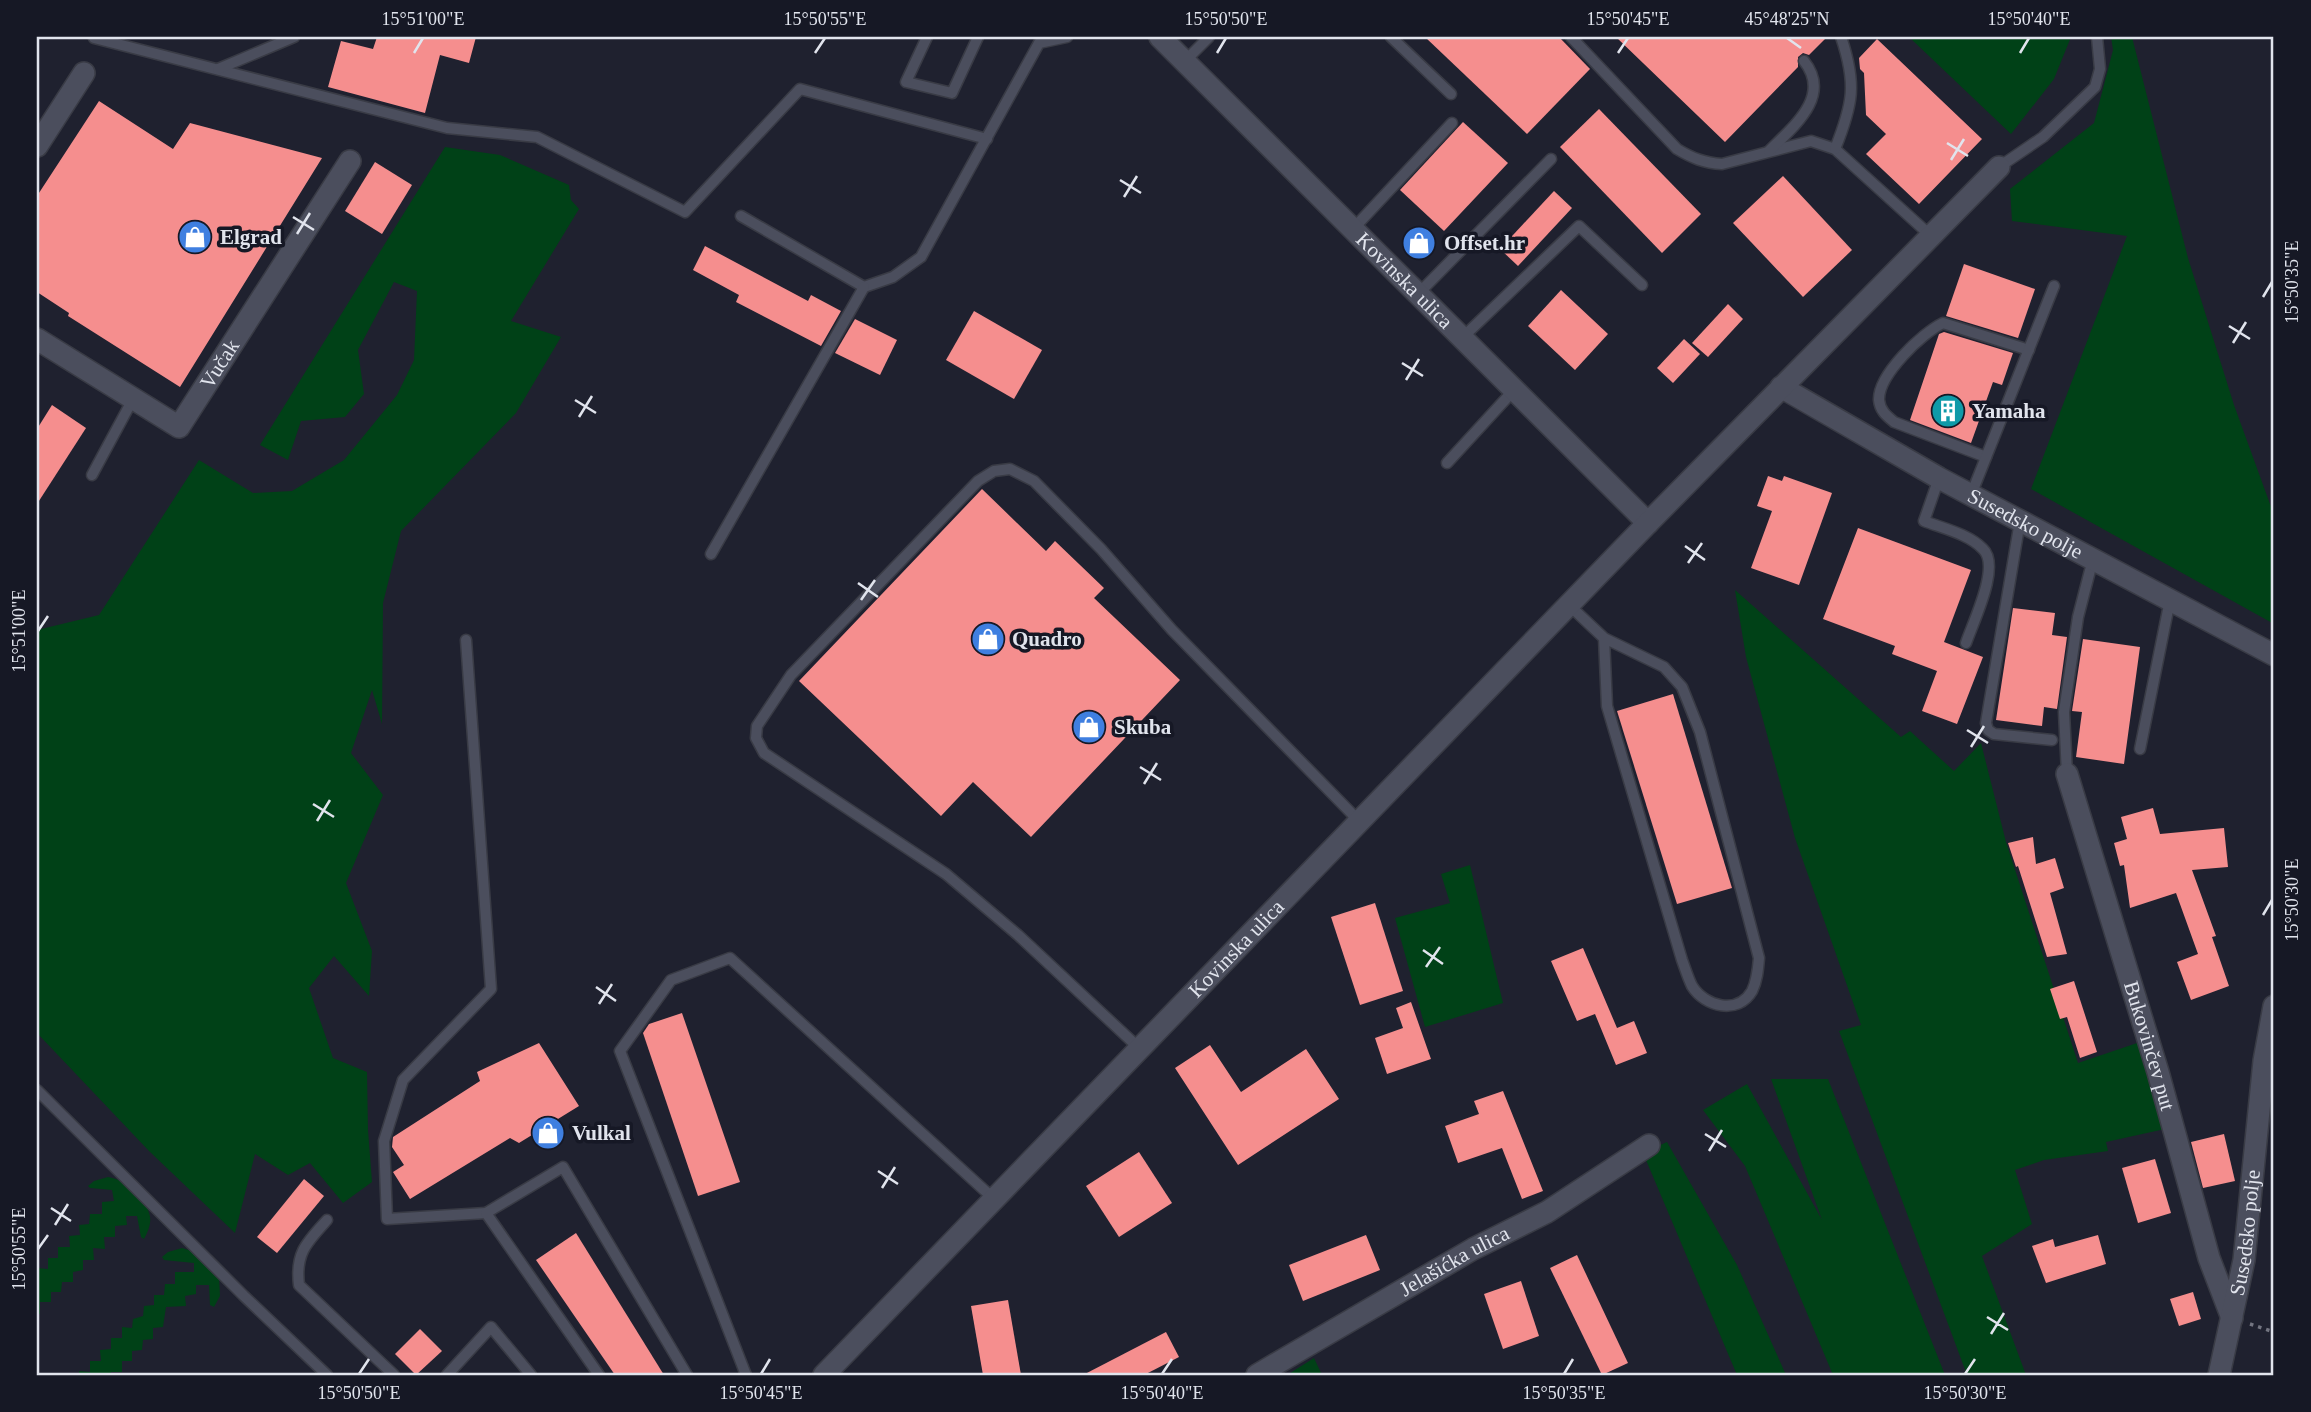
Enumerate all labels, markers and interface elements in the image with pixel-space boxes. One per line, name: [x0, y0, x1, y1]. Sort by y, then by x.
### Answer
text: 15°51'00"E: [382, 9, 464, 29]
text: 15°50'55"E: [784, 9, 866, 29]
text: 15°50'50"E: [1185, 9, 1267, 29]
text: 15°50'45"E: [1587, 9, 1669, 29]
text: 45°48'25"N: [1745, 9, 1829, 29]
text: 15°50'40"E: [1988, 9, 2070, 29]
shop icon: Elgrad: [176, 218, 214, 256]
shop icon: Offset.hr: [1400, 224, 1438, 262]
place label: Elgrad: [220, 225, 282, 249]
street label: Kovinska ulica: [1351, 227, 1458, 334]
place label: Offset.hr: [1444, 231, 1525, 255]
text: 15°50'35"E: [2282, 241, 2302, 323]
street label: Vučak: [195, 335, 244, 393]
building icon: Yamaha: [1929, 392, 1967, 430]
place label: Yamaha: [1972, 399, 2046, 423]
street label: Susedsko polje: [1964, 483, 2087, 564]
text: 15°51'00"E: [9, 590, 29, 672]
shop icon: Quadro: [969, 620, 1007, 658]
place label: Quadro: [1012, 627, 1082, 651]
shop icon: Skuba: [1070, 708, 1108, 746]
place label: Skuba: [1114, 715, 1172, 739]
text: 15°50'30"E: [2282, 859, 2302, 941]
street label: Kovinska ulica: [1184, 894, 1289, 1003]
street label: Bukovinčev put: [2119, 978, 2180, 1113]
shop icon: Vulkal: [529, 1114, 567, 1152]
place label: Vulkal: [572, 1121, 631, 1145]
street label: Susedsko polje: [2225, 1169, 2265, 1298]
text: 15°50'55"E: [9, 1208, 29, 1290]
street label: Jelašićka ulica: [1395, 1221, 1514, 1301]
text: 15°50'50"E: [318, 1383, 400, 1403]
text: 15°50'45"E: [720, 1383, 802, 1403]
text: 15°50'40"E: [1121, 1383, 1203, 1403]
text: 15°50'35"E: [1523, 1383, 1605, 1403]
text: 15°50'30"E: [1924, 1383, 2006, 1403]

